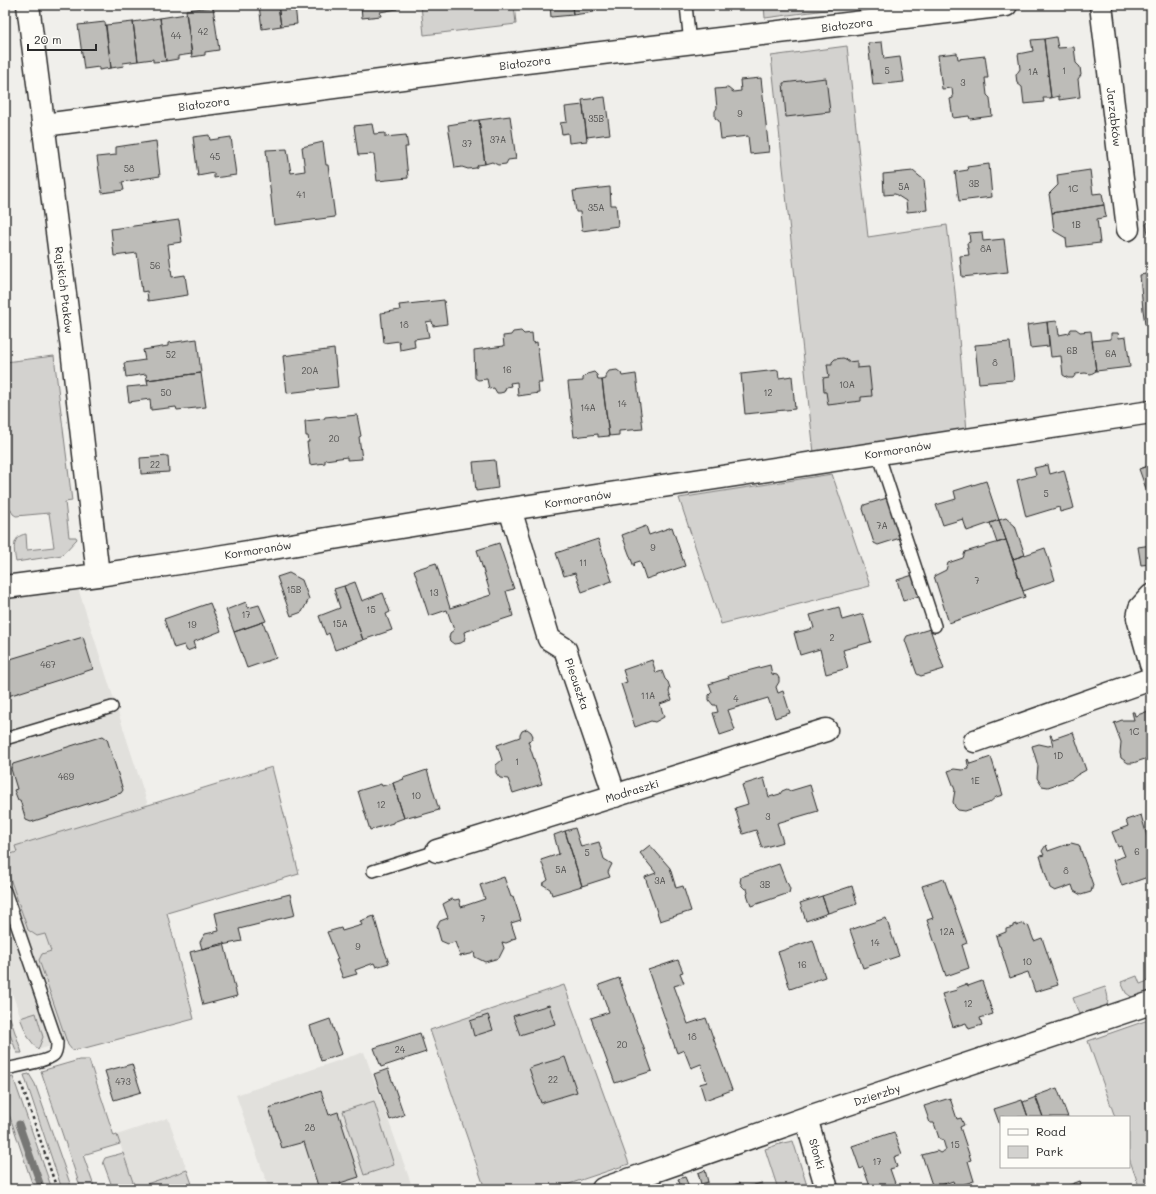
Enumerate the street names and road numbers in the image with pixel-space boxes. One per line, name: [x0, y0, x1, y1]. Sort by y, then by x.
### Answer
street label: Białozora: [820, 14, 874, 35]
street label: Białozora: [498, 52, 552, 73]
street label: Jarząbków: [1103, 87, 1126, 147]
street label: Białozora: [177, 93, 231, 114]
street label: Rajskich Ptaków: [52, 246, 77, 334]
street label: Kormoranów: [863, 437, 932, 462]
street label: Kormoranów: [543, 486, 612, 511]
street label: Kormoranów: [223, 537, 292, 562]
street label: Piecuszka: [562, 656, 593, 712]
street label: Modraszki: [603, 775, 660, 806]
street label: Dzierzby: [852, 1080, 902, 1109]
street label: Słonki: [806, 1137, 829, 1171]

